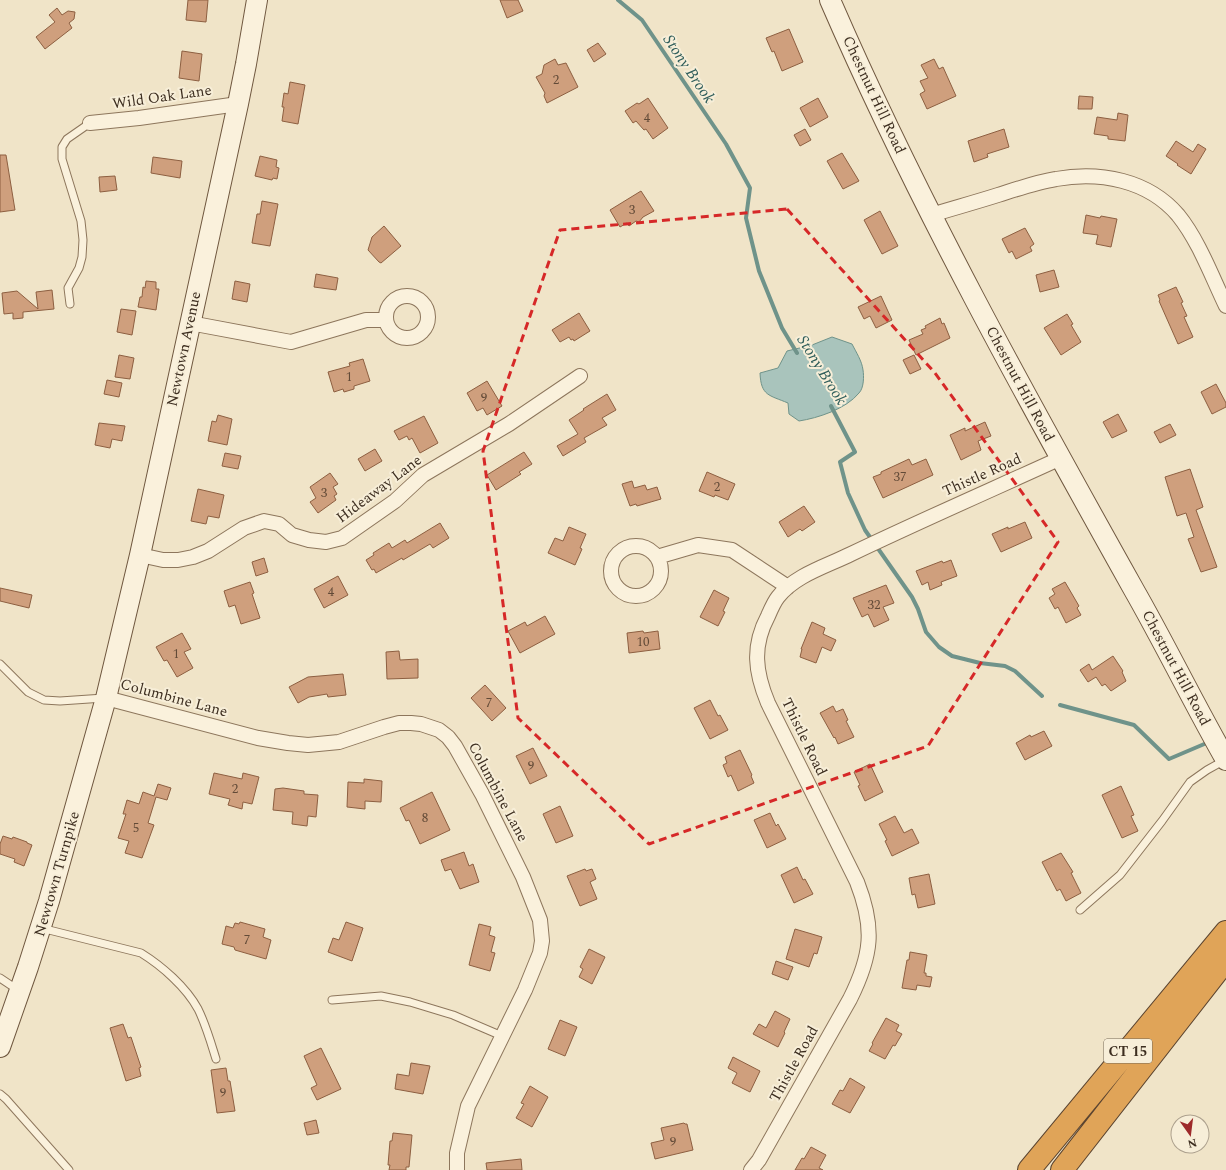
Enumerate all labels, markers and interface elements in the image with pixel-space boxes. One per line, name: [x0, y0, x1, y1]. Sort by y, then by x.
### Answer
water label: Stony Brook: [657, 30, 721, 109]
street label: Chestnut Hill Road: [837, 32, 911, 158]
house number: 2: [553, 70, 559, 90]
street label: Wild Oak Lane: [111, 79, 213, 115]
house number: 4: [644, 108, 651, 128]
house number: 3: [629, 200, 636, 220]
street label: Newtown Avenue: [161, 289, 207, 409]
street label: Chestnut Hill Road: [980, 322, 1060, 446]
water label: Stony Brook: [791, 330, 853, 410]
house number: 1: [346, 367, 352, 387]
house number: 9: [481, 388, 488, 408]
street label: Thistle Road: [939, 447, 1025, 503]
street label: Hideaway Lane: [331, 449, 427, 529]
house number: 37: [894, 467, 907, 487]
house number: 2: [714, 477, 720, 497]
house number: 3: [321, 483, 328, 503]
house number: 4: [328, 582, 335, 602]
house number: 32: [868, 595, 881, 615]
street label: Chestnut Hill Road: [1136, 606, 1216, 730]
house number: 10: [637, 632, 650, 652]
house number: 1: [173, 644, 179, 664]
street label: Columbine Lane: [118, 673, 230, 723]
house number: 7: [486, 693, 492, 713]
street label: Thistle Road: [775, 694, 833, 780]
street label: Columbine Lane: [462, 738, 534, 846]
house number: 9: [528, 756, 535, 776]
house number: 2: [232, 779, 238, 799]
house number: 8: [422, 808, 428, 828]
street label: Newtown Turnpike: [28, 809, 86, 939]
house number: 5: [133, 818, 139, 838]
house number: 7: [244, 930, 250, 950]
street label: Thistle Road: [763, 1022, 825, 1106]
road number: CT 15: [1104, 1039, 1152, 1063]
house number: 9: [220, 1083, 227, 1103]
north arrow: [1170, 1114, 1210, 1154]
house number: 9: [670, 1132, 677, 1152]
text: N: [1186, 1134, 1199, 1153]

